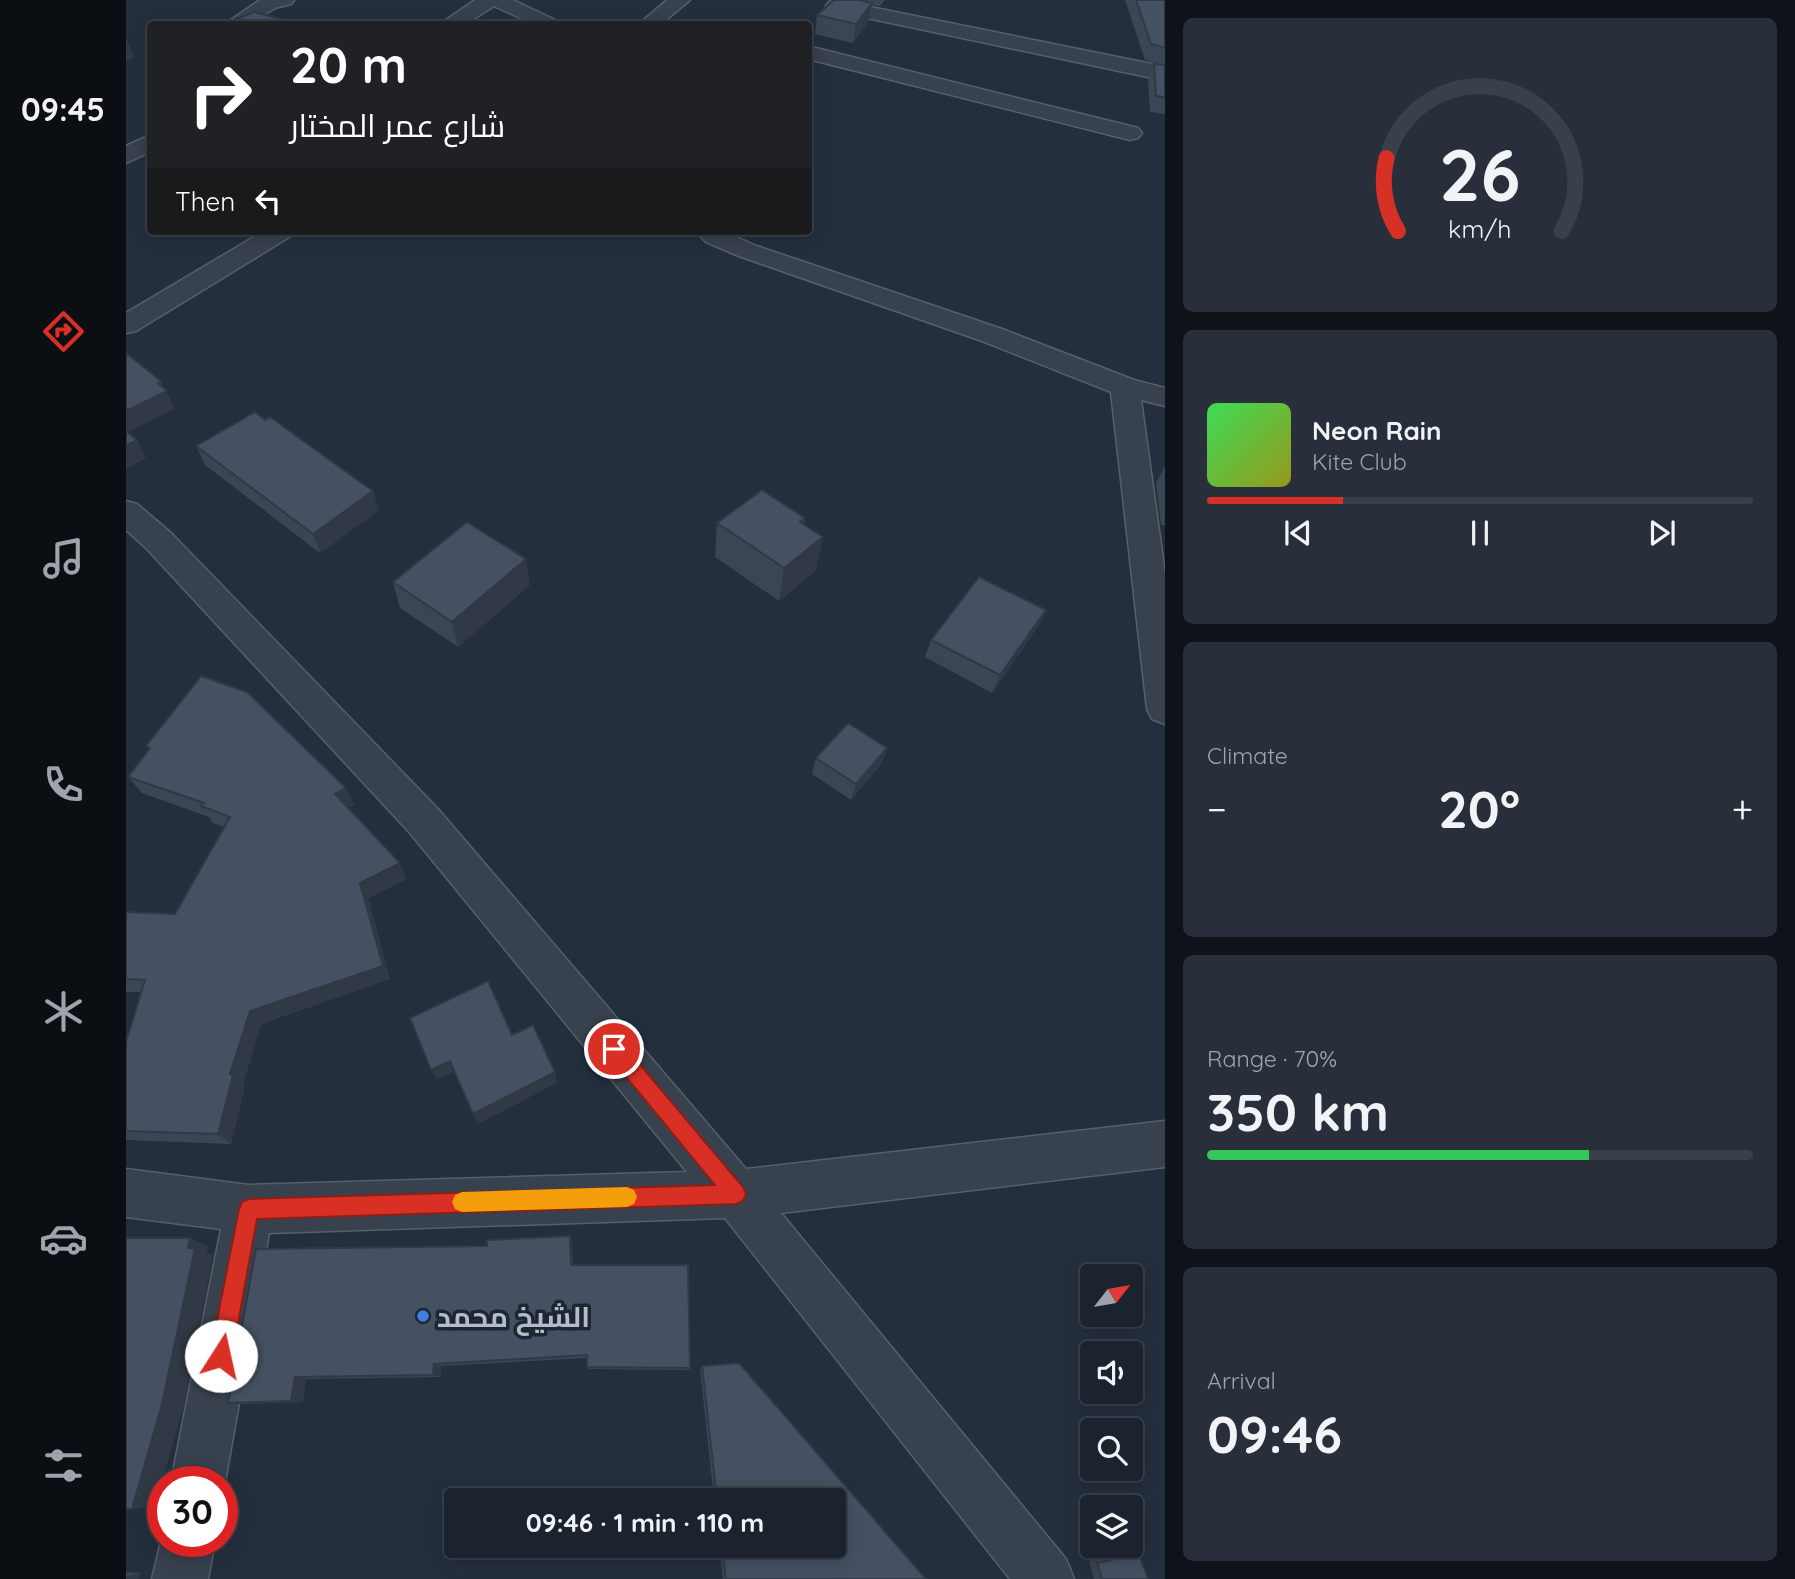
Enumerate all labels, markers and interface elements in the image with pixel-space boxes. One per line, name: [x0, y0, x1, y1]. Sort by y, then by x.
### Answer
text: 20 m: [290, 34, 407, 95]
icon: right: [175, 49, 266, 140]
text: 09:45: [21, 89, 105, 129]
text: شارع عمر المختار: [290, 105, 505, 145]
text: 26: [1439, 128, 1521, 219]
icon: left: [249, 182, 287, 220]
text: Then: [175, 185, 235, 218]
text: km/h: [1448, 213, 1512, 244]
icon: directions: [39, 307, 88, 356]
text: Neon Rain: [1312, 414, 1441, 447]
text: Kite Club: [1312, 447, 1407, 476]
icon: previous: [1279, 514, 1317, 552]
icon: pause: [1461, 514, 1499, 552]
icon: next: [1643, 514, 1681, 552]
icon: music: [39, 534, 88, 583]
text: Climate: [1207, 741, 1288, 770]
icon: phone: [39, 760, 88, 809]
text: 20°: [1438, 776, 1520, 841]
text: −: [1207, 785, 1227, 833]
text: +: [1732, 785, 1753, 833]
icon: climate: [39, 987, 88, 1036]
pin: [584, 1019, 644, 1079]
icon: arrive: [595, 1030, 633, 1068]
text: Range · 70%: [1207, 1044, 1337, 1073]
text: 350 km: [1207, 1079, 1389, 1144]
icon: car: [39, 1214, 88, 1263]
north arrow: [1080, 1264, 1143, 1326]
map controls: [1080, 1264, 1143, 1558]
place label: الشيخ محمد: [437, 1299, 590, 1336]
marker: الشيخ محمد: [415, 1308, 431, 1324]
position arrow: [184, 1319, 258, 1393]
button: sound: [1080, 1341, 1143, 1404]
text: Arrival: [1207, 1366, 1276, 1395]
text: 09:46: [1207, 1401, 1342, 1466]
button: search: [1080, 1418, 1143, 1481]
icon: filters: [39, 1441, 88, 1490]
speed limit sign: 30: [147, 1466, 238, 1557]
button: layers: [1080, 1495, 1143, 1558]
text: 09:46 · 1 min · 110 m: [526, 1506, 764, 1539]

